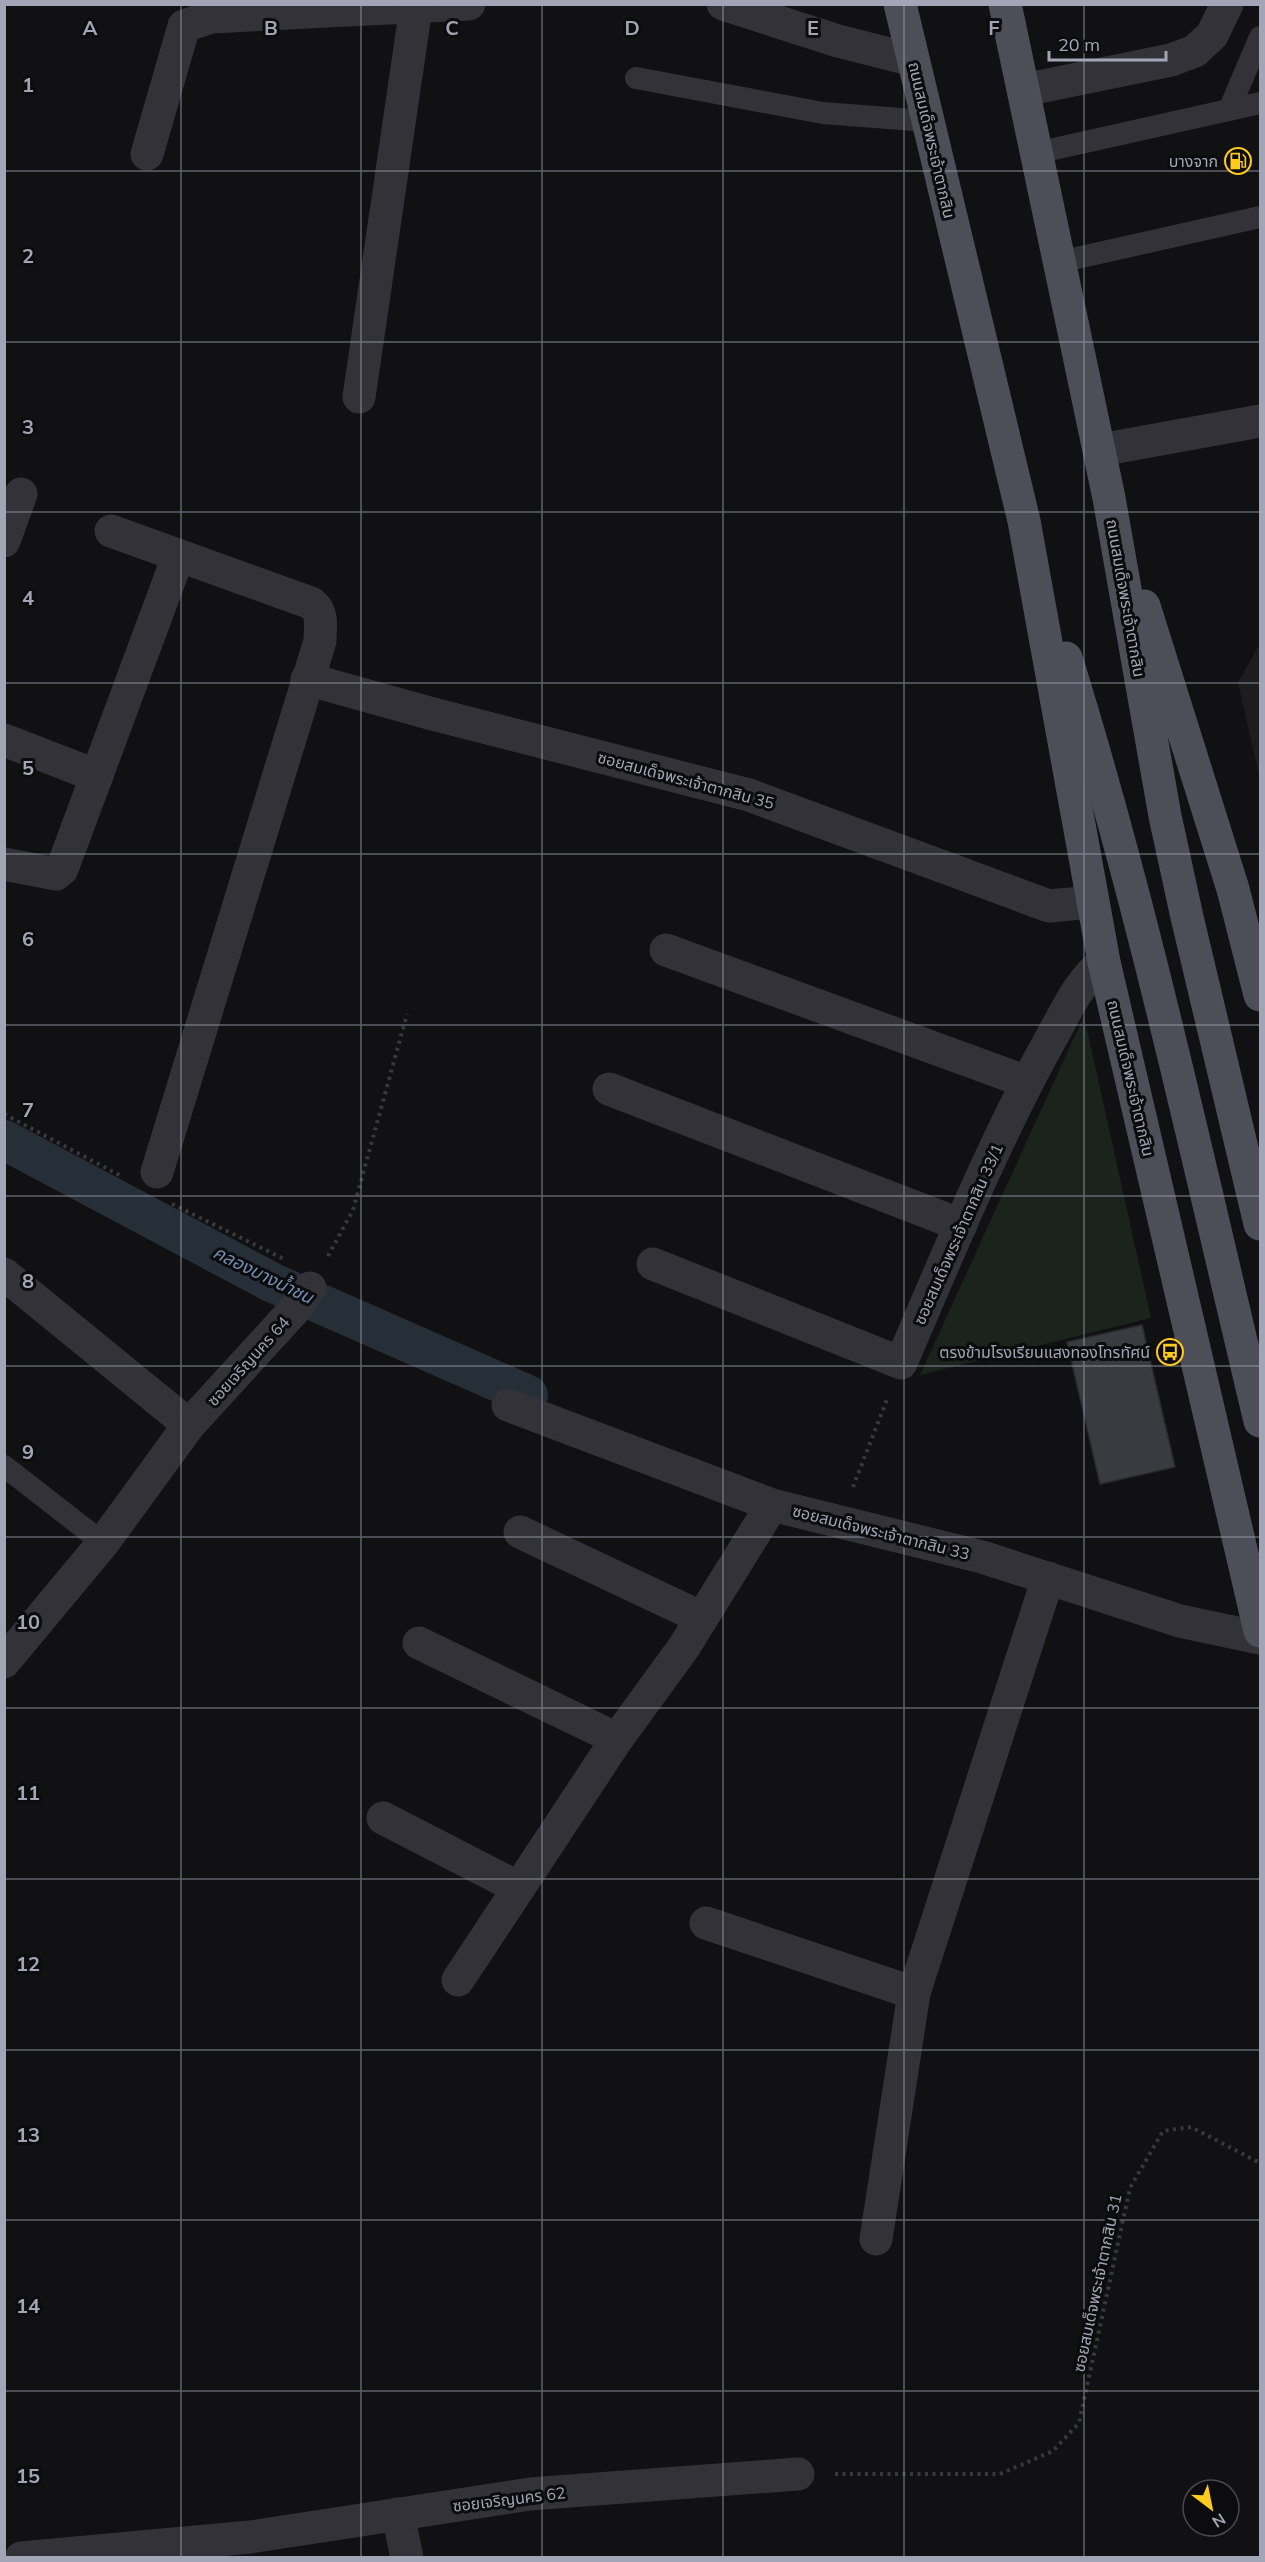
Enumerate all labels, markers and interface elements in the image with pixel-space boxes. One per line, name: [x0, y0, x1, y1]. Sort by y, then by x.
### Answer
text: A: [83, 15, 98, 40]
text: B: [264, 15, 278, 40]
text: C: [445, 15, 459, 40]
text: D: [624, 15, 640, 40]
text: E: [807, 15, 819, 40]
text: F: [988, 15, 1000, 40]
scale bar: [1049, 24, 1166, 62]
text: 20 m: [1058, 33, 1100, 56]
street label: ถนนสมเด็จพระเจ้าตากสิน: [904, 60, 960, 220]
text: 1: [22, 72, 34, 97]
fuel station icon: บางจาก: [1223, 146, 1253, 176]
place label: บางจาก: [1169, 151, 1218, 171]
text: 2: [22, 243, 34, 268]
text: 3: [22, 414, 34, 439]
street label: ถนนสมเด็จพระเจ้าตากสิน: [1102, 517, 1150, 679]
text: 4: [22, 585, 34, 610]
street label: ซอยสมเด็จพระเจ้าตากสิน 35: [596, 747, 776, 813]
text: 5: [22, 755, 34, 780]
text: 6: [22, 926, 34, 951]
street label: ถนนสมเด็จพระเจ้าตากสิน: [1103, 998, 1159, 1158]
text: 7: [22, 1097, 34, 1122]
street label: ซอยสมเด็จพระเจ้าตากสิน 33/1: [909, 1140, 1007, 1328]
water label: คลองบางน้ำชน: [209, 1240, 318, 1309]
text: 8: [22, 1268, 34, 1293]
street label: ซอยเจริญนคร 64: [203, 1312, 294, 1410]
bus stop icon: ตรงข้ามโรงเรียนแสงทองโทรทัศน์: [1155, 1337, 1185, 1367]
place label: ตรงข้ามโรงเรียนแสงทองโทรทัศน์: [939, 1342, 1150, 1362]
text: 9: [22, 1439, 34, 1464]
street label: ซอยสมเด็จพระเจ้าตากสิน 33: [790, 1500, 972, 1564]
text: 10: [16, 1609, 40, 1634]
text: 11: [16, 1780, 40, 1805]
text: 12: [16, 1951, 40, 1976]
text: 13: [16, 2122, 40, 2147]
street label: ซอยสมเด็จพระเจ้าตากสิน 31: [1068, 2192, 1126, 2374]
text: 14: [16, 2293, 40, 2318]
text: 15: [16, 2463, 40, 2488]
north arrow: [1181, 2478, 1241, 2538]
street label: ซอยเจริญนคร 62: [451, 2482, 567, 2516]
text: N: [1209, 2509, 1229, 2532]

